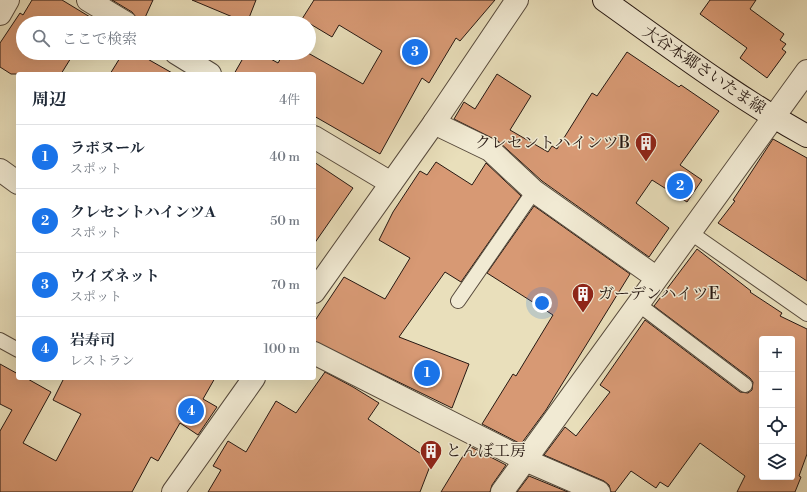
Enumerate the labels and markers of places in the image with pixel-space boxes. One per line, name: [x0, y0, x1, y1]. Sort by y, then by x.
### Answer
pin: 3: [402, 37, 428, 67]
building icon: クレセントハインツB: [633, 130, 659, 163]
place label: クレセントハインツB: [475, 133, 630, 153]
pin: 2: [667, 171, 693, 201]
building icon: ガーデンハイツE: [570, 281, 596, 314]
place label: ガーデンハイツE: [598, 284, 720, 304]
pin: 1: [414, 358, 440, 388]
pin: 4: [178, 396, 204, 426]
building icon: とんぼ工房: [418, 438, 444, 471]
place label: とんぼ工房: [446, 441, 526, 461]

